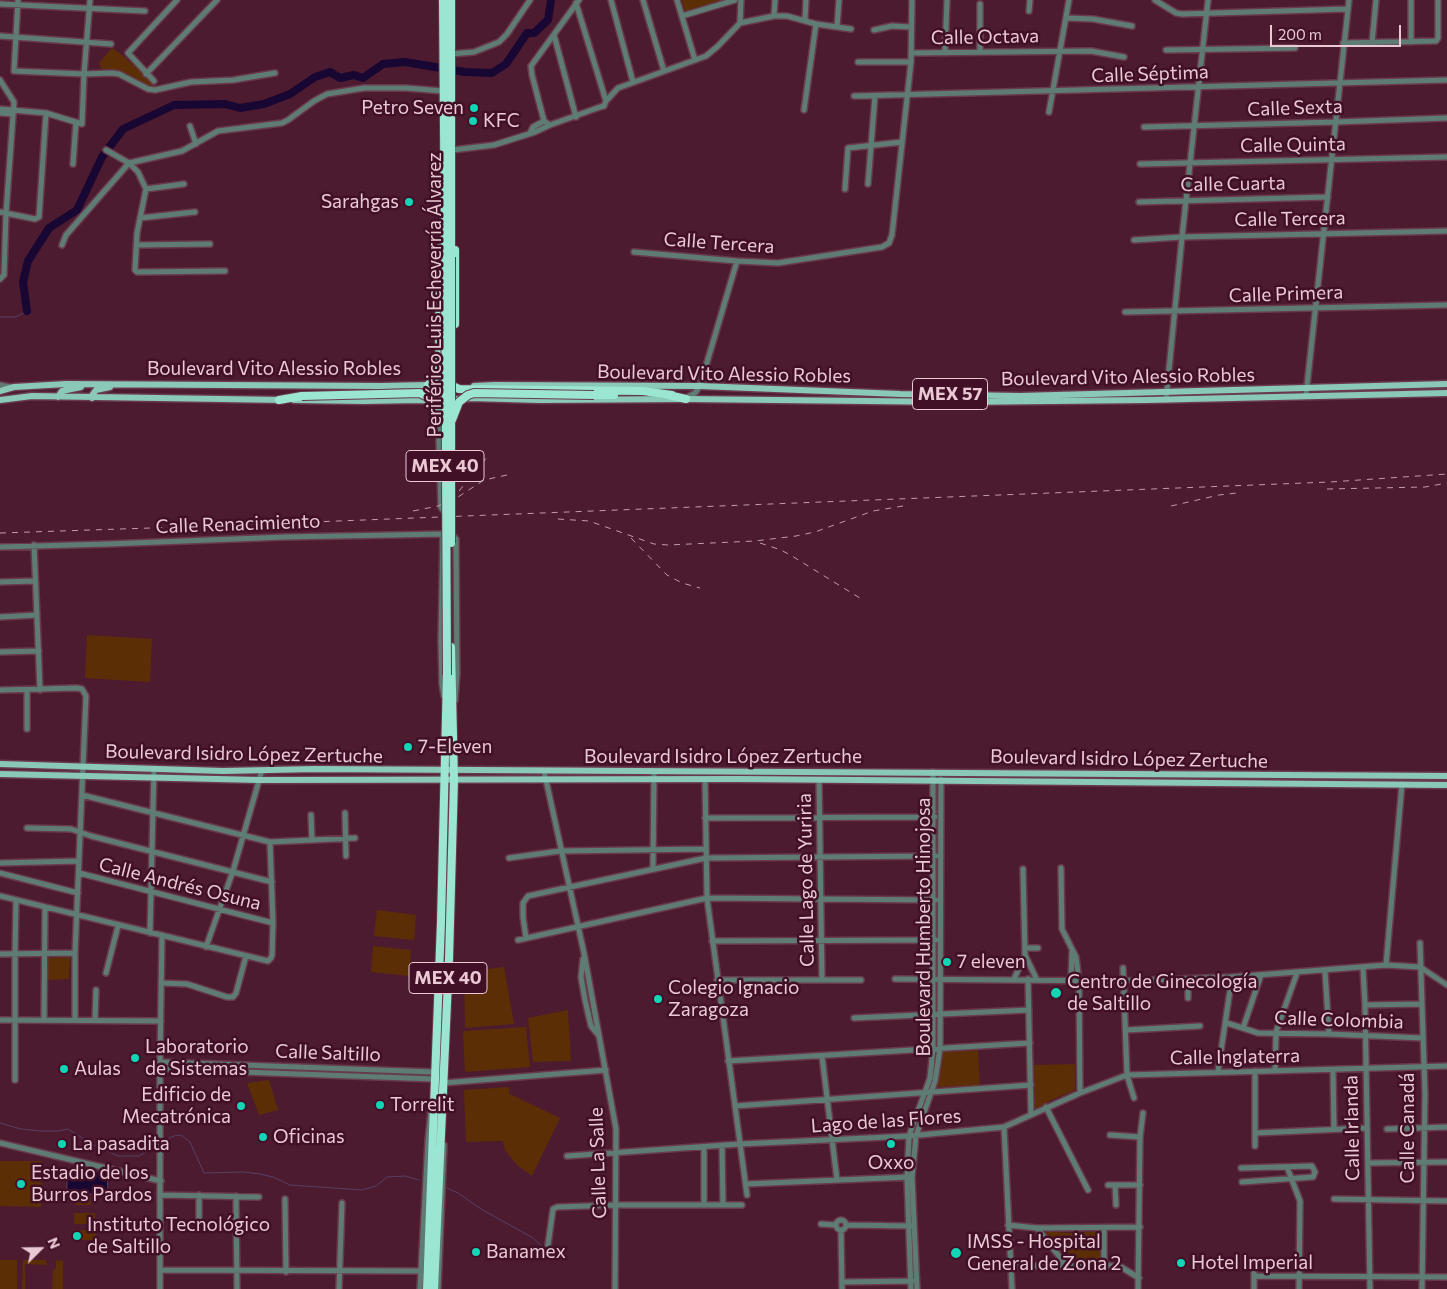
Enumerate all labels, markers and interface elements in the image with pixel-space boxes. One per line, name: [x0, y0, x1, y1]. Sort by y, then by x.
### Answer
scale bar: [1272, 15, 1403, 47]
street label: Calle Octava: [931, 25, 1039, 49]
text: 200 m: [1278, 25, 1322, 43]
street label: Calle Séptima: [1091, 61, 1209, 87]
street label: Calle Sexta: [1247, 95, 1343, 121]
place label: Petro Seven: [361, 97, 464, 119]
marker: Petro Seven: [468, 102, 480, 114]
place label: KFC: [483, 110, 520, 132]
marker: KFC: [467, 115, 479, 127]
street label: Calle Quinta: [1240, 133, 1346, 157]
street label: Periférico Luis Echeverría Álvarez: [424, 152, 446, 438]
street label: Calle Cuarta: [1180, 172, 1286, 196]
place label: Sarahgas: [321, 191, 399, 213]
marker: Sarahgas: [403, 196, 415, 208]
street label: Calle Tercera: [1234, 207, 1346, 231]
street label: Calle Tercera: [663, 228, 775, 258]
street label: Calle Primera: [1228, 281, 1344, 307]
street label: Boulevard Vito Alessio Robles: [147, 358, 401, 380]
street label: Boulevard Vito Alessio Robles: [597, 360, 851, 388]
street label: Boulevard Vito Alessio Robles: [1001, 363, 1255, 391]
road number: MEX 57: [912, 378, 988, 409]
road number: MEX 40: [406, 451, 484, 482]
street label: Calle Renacimiento: [155, 510, 321, 538]
place label: 7-Eleven: [418, 736, 492, 758]
street label: Boulevard Isidro López Zertuche: [105, 740, 383, 768]
marker: 7-Eleven: [402, 741, 414, 753]
street label: Boulevard Isidro López Zertuche: [990, 745, 1268, 773]
street label: Boulevard Isidro López Zertuche: [584, 746, 862, 768]
street label: Calle Lago de Yuriria: [793, 793, 819, 967]
street label: Boulevard Humberto Hinojosa: [913, 797, 935, 1057]
street label: Calle Andrés Osuna: [97, 853, 263, 915]
place label: 7 eleven: [957, 951, 1026, 973]
marker: 7 eleven: [941, 956, 953, 968]
road number: MEX 40: [409, 962, 487, 994]
place label: Centro de Ginecología de Saltillo: [1067, 971, 1257, 1015]
place label: Colegio Ignacio Zaragoza: [668, 977, 799, 1021]
marker: Centro de Ginecología de Saltillo: [1049, 986, 1063, 1000]
marker: Colegio Ignacio Zaragoza: [652, 993, 664, 1005]
street label: Calle Colombia: [1274, 1006, 1404, 1034]
place label: Laboratorio de Sistemas: [145, 1036, 249, 1080]
street label: Calle Saltillo: [275, 1040, 381, 1066]
street label: Calle Inglaterra: [1170, 1044, 1300, 1070]
marker: Laboratorio de Sistemas: [129, 1052, 141, 1064]
place label: Aulas: [74, 1058, 121, 1080]
marker: Aulas: [58, 1063, 70, 1075]
street label: Calle Canadá: [1397, 1073, 1419, 1183]
street label: Calle Irlanda: [1340, 1075, 1364, 1181]
place label: Edificio de Mecatrónica: [122, 1084, 231, 1128]
place label: Torrelit: [390, 1094, 454, 1116]
marker: Torrelit: [374, 1099, 386, 1111]
marker: Edificio de Mecatrónica: [235, 1100, 247, 1112]
street label: Lago de las Flores: [810, 1104, 962, 1138]
street label: Calle La Salle: [585, 1107, 611, 1219]
place label: Oficinas: [273, 1126, 345, 1148]
marker: Oficinas: [257, 1131, 269, 1143]
place label: La pasadita: [72, 1133, 170, 1155]
marker: La pasadita: [56, 1138, 68, 1150]
marker: Oxxo: [885, 1138, 897, 1150]
place label: Oxxo: [868, 1152, 914, 1174]
place label: Estadio de los Burros Pardos: [31, 1162, 152, 1206]
marker: Estadio de los Burros Pardos: [15, 1178, 27, 1190]
place label: Instituto Tecnológico de Saltillo: [87, 1214, 270, 1258]
north arrow: [15, 1224, 65, 1274]
marker: Instituto Tecnológico de Saltillo: [71, 1230, 83, 1242]
place label: IMSS - Hospital General de Zona 2: [967, 1231, 1121, 1275]
text: N: [44, 1235, 64, 1251]
place label: Banamex: [486, 1241, 566, 1263]
marker: Banamex: [470, 1246, 482, 1258]
marker: IMSS - Hospital General de Zona 2: [949, 1246, 963, 1260]
place label: Hotel Imperial: [1191, 1252, 1313, 1274]
marker: Hotel Imperial: [1175, 1257, 1187, 1269]

